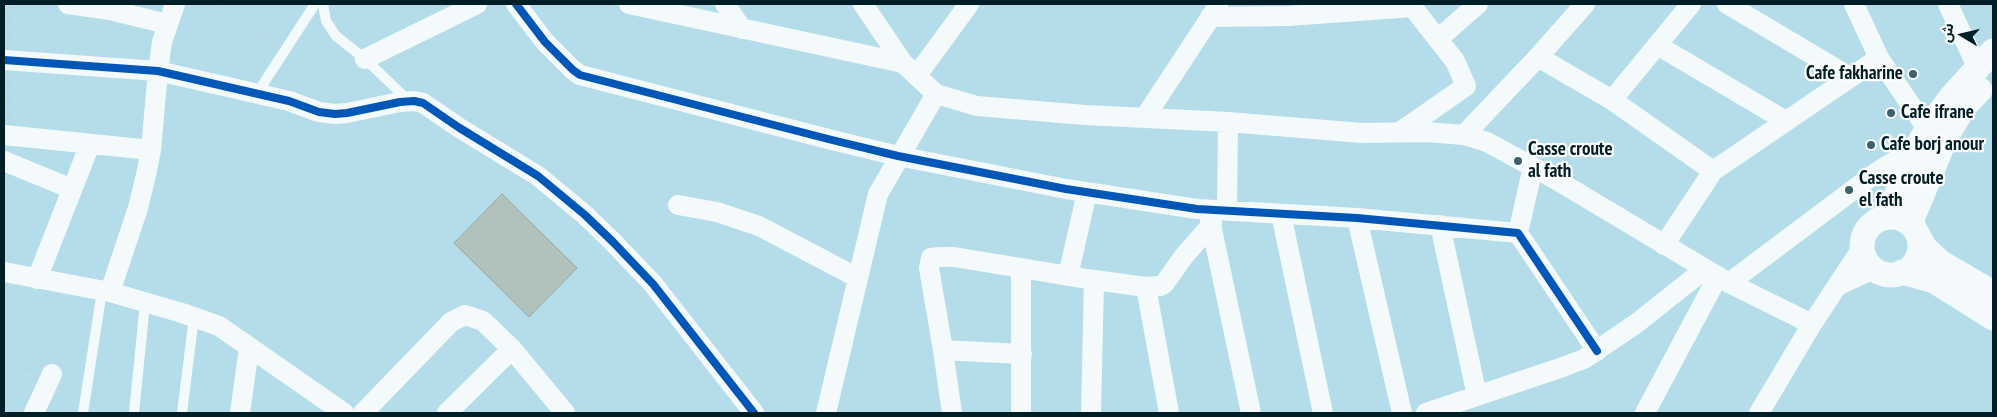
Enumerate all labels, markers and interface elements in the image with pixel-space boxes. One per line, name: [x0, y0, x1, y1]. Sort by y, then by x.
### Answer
north arrow: [1937, 10, 1987, 60]
text: ش: [1937, 22, 1958, 44]
place label: Cafe fakharine: [1806, 63, 1903, 85]
marker: Cafe fakharine: [1907, 68, 1919, 80]
place label: Cafe ifrane: [1901, 102, 1974, 124]
marker: Cafe ifrane: [1885, 107, 1897, 119]
place label: Cafe borj anour: [1881, 134, 1984, 156]
place label: Casse croute al fath: [1528, 139, 1613, 183]
marker: Cafe borj anour: [1865, 139, 1877, 151]
marker: Casse croute al fath: [1512, 155, 1524, 167]
place label: Casse croute el fath: [1859, 168, 1944, 212]
marker: Casse croute el fath: [1843, 184, 1855, 196]

